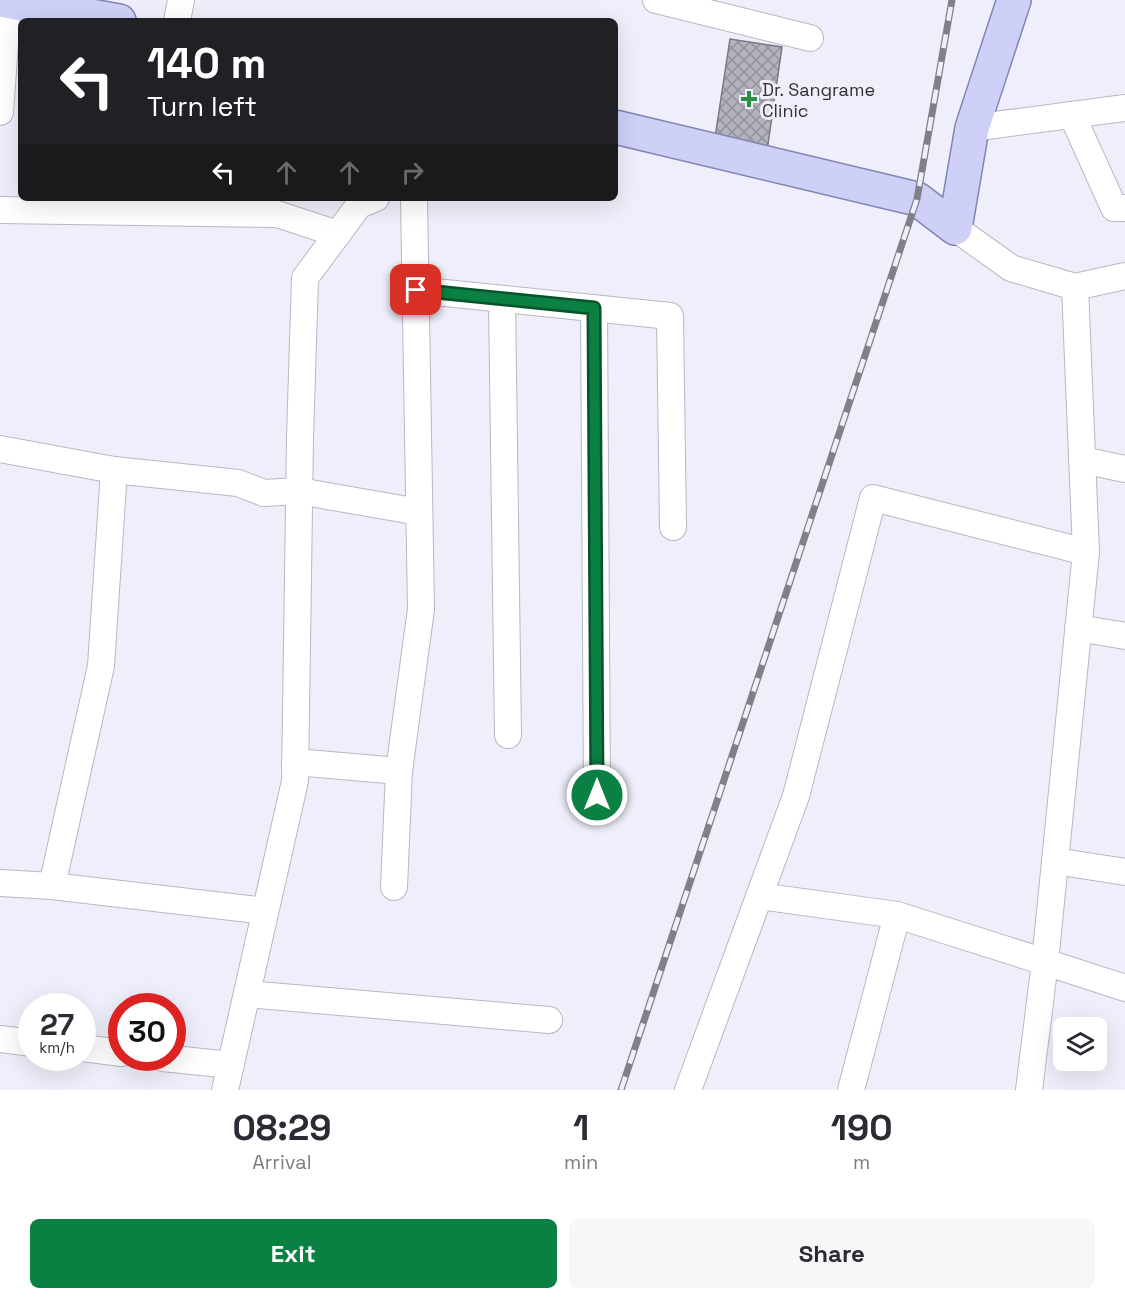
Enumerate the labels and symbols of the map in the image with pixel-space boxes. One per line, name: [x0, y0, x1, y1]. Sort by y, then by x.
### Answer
place label: Dr. Sangrame Clinic: [762, 78, 875, 122]
marker: Dr. Sangrame Clinic: [740, 90, 758, 108]
pin: [390, 264, 441, 315]
position arrow: [565, 763, 629, 827]
speed limit sign: 30: [108, 993, 186, 1071]

